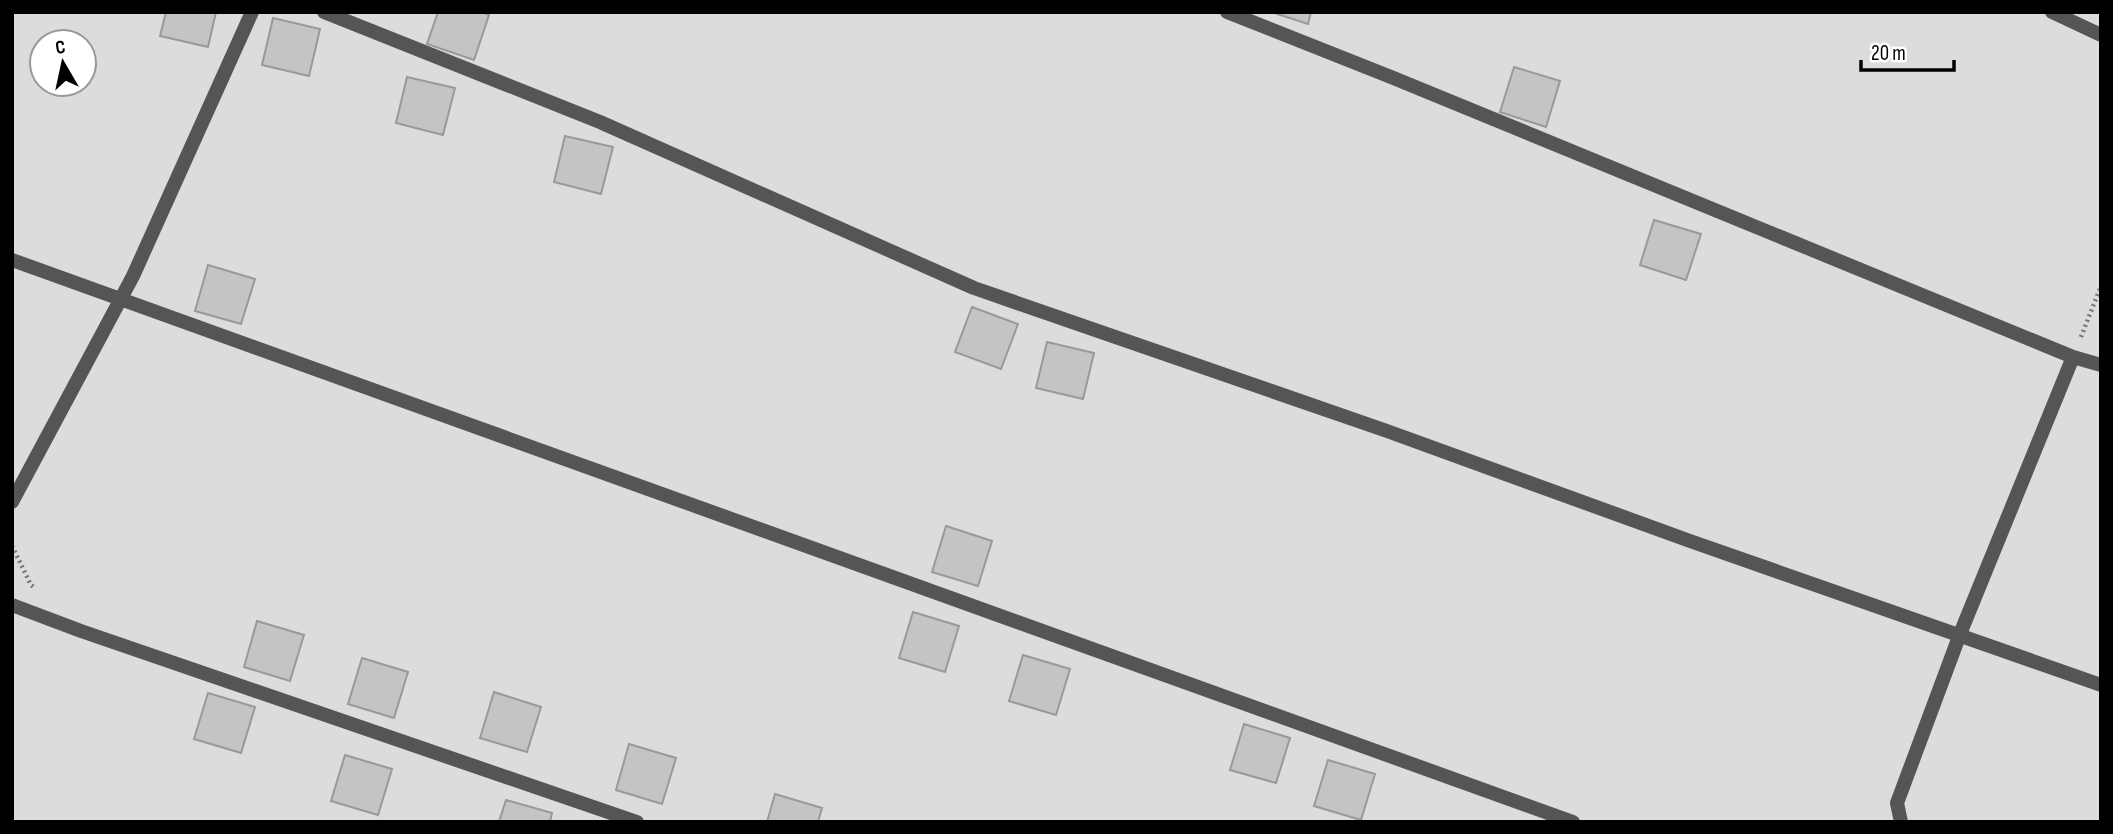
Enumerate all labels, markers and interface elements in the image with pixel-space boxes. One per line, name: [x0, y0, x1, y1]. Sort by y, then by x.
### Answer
north arrow: [28, 28, 98, 98]
scale bar: [1861, 28, 1954, 72]
text: С: [54, 36, 67, 60]
text: 20 m: [1871, 41, 1906, 66]

